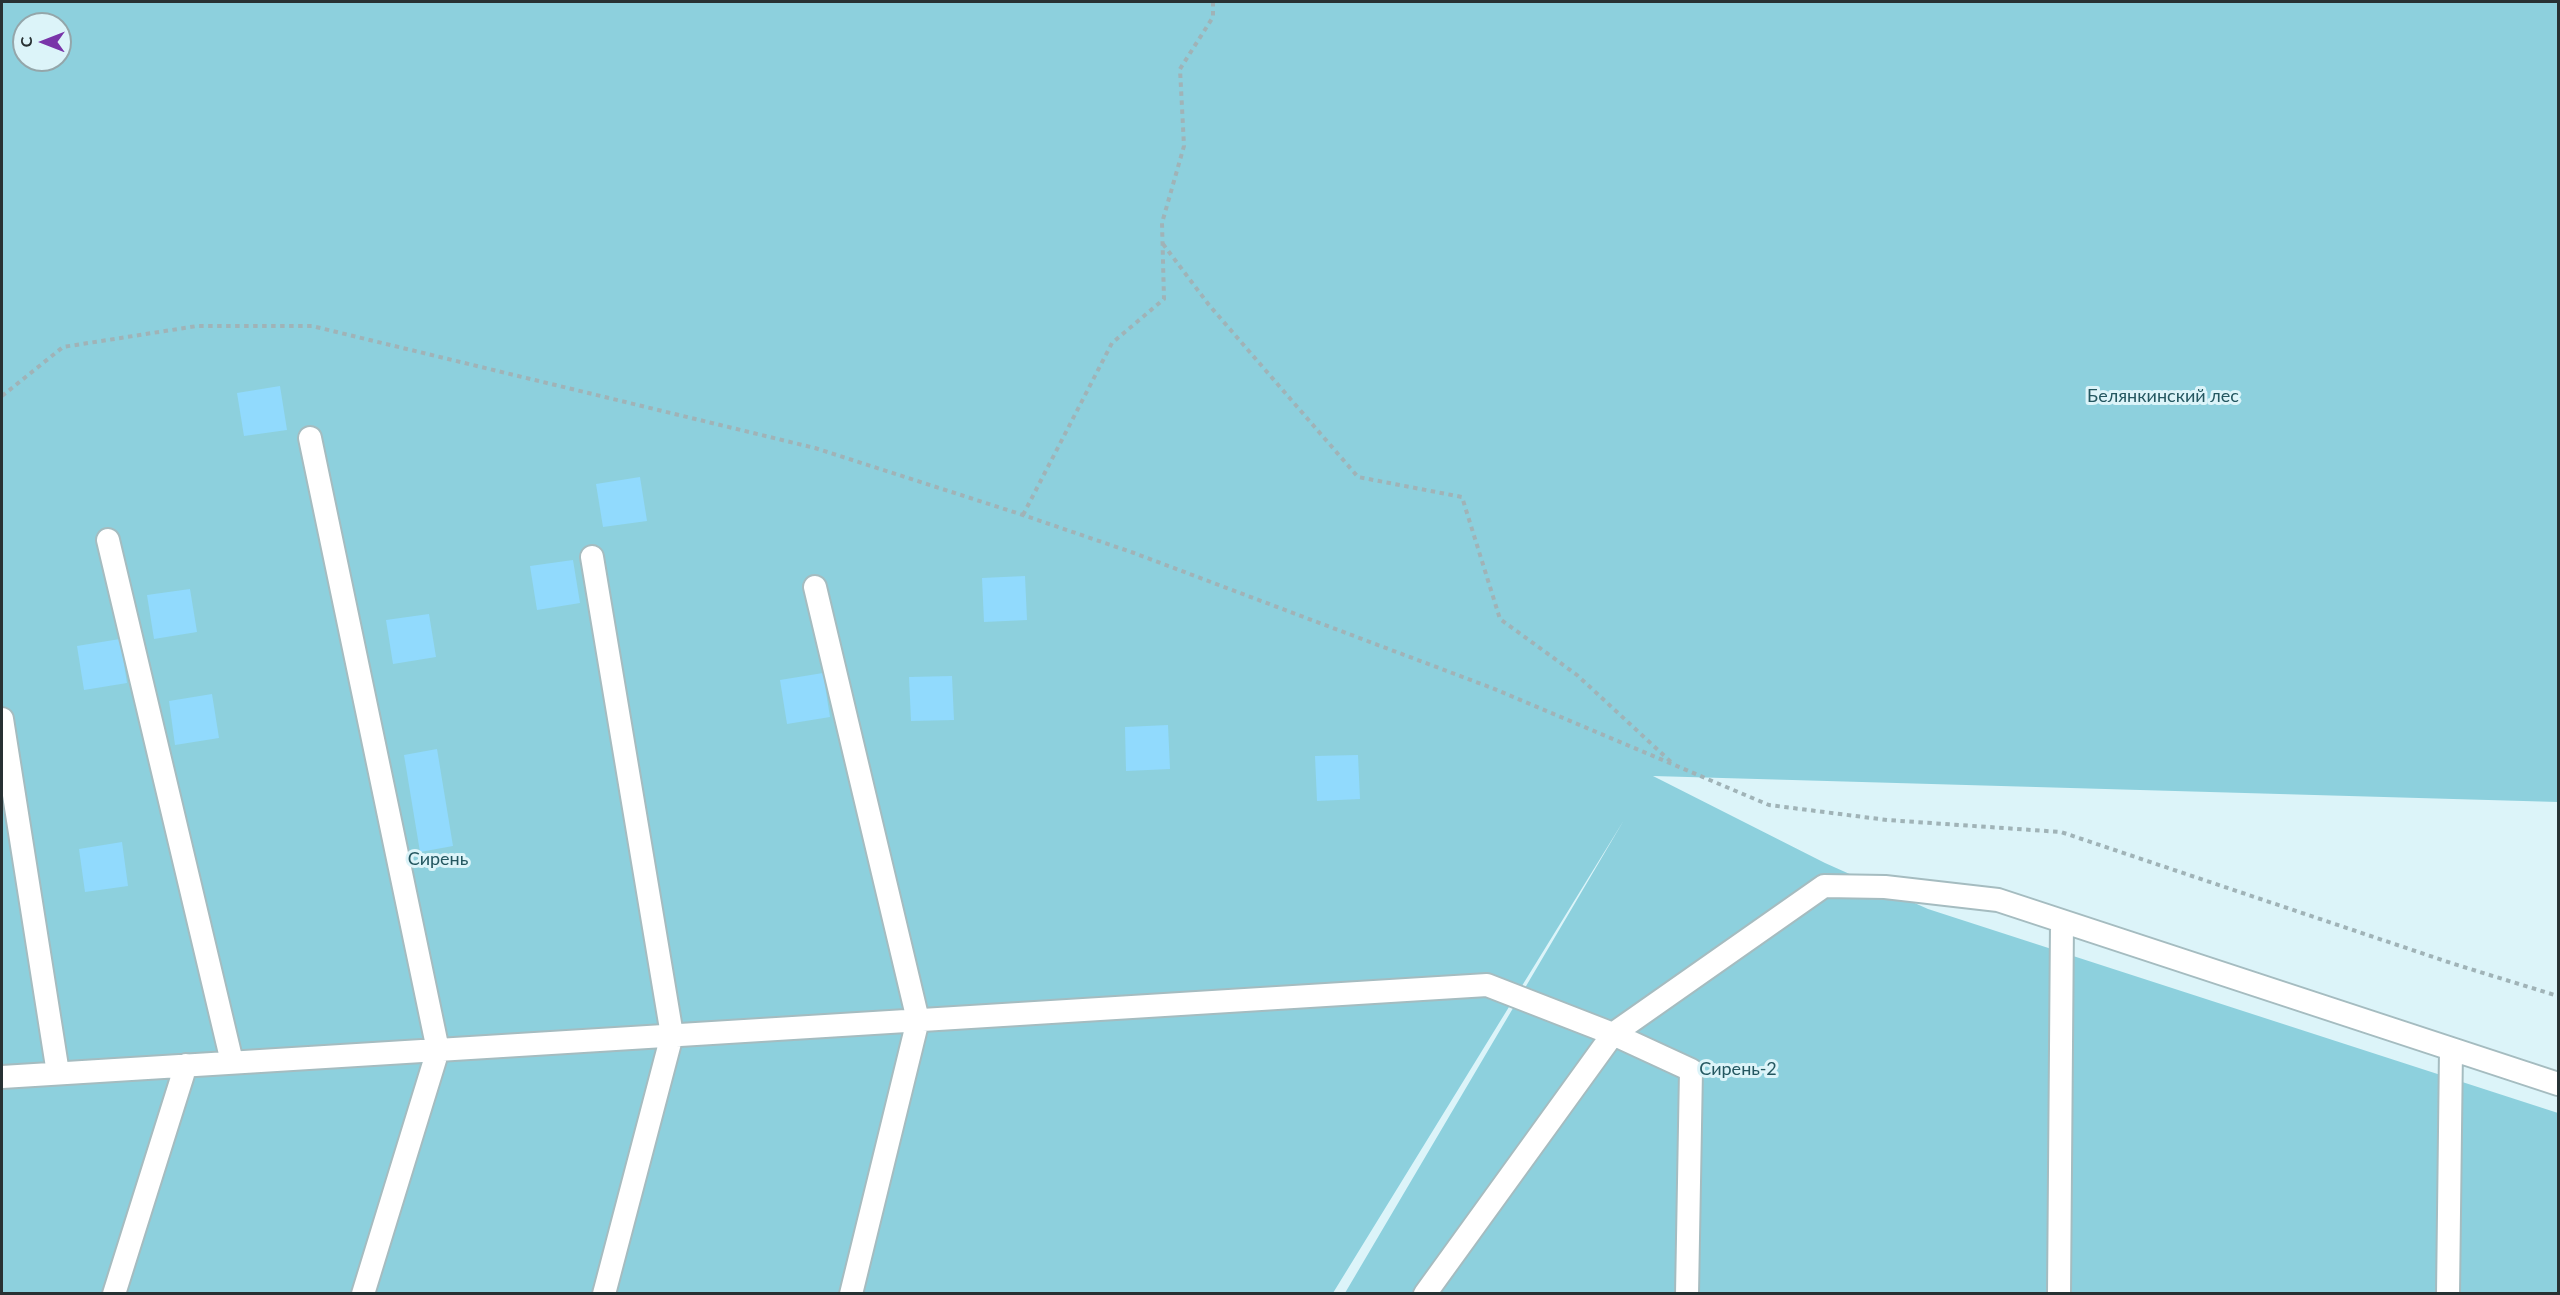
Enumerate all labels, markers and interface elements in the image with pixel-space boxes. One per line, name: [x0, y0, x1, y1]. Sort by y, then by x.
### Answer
north arrow: [12, 12, 72, 72]
text: С: [16, 37, 35, 47]
park label: Белянкинский лес: [2087, 385, 2239, 407]
park label: Сирень: [408, 848, 468, 870]
park label: Сирень-2: [1699, 1058, 1777, 1080]

